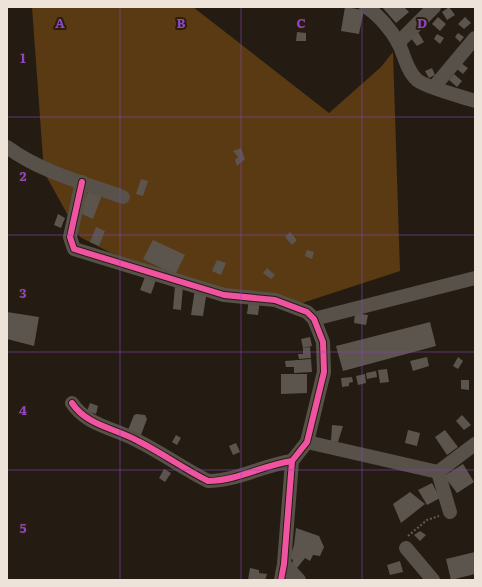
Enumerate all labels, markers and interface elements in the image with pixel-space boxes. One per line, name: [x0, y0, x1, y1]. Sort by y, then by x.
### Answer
text: A: [55, 13, 65, 32]
text: B: [177, 13, 186, 32]
text: C: [296, 13, 306, 32]
text: D: [417, 13, 427, 32]
text: 1: [20, 48, 26, 67]
text: 2: [20, 166, 27, 185]
text: 3: [19, 283, 27, 302]
text: 4: [19, 400, 27, 419]
text: 5: [19, 518, 27, 537]

